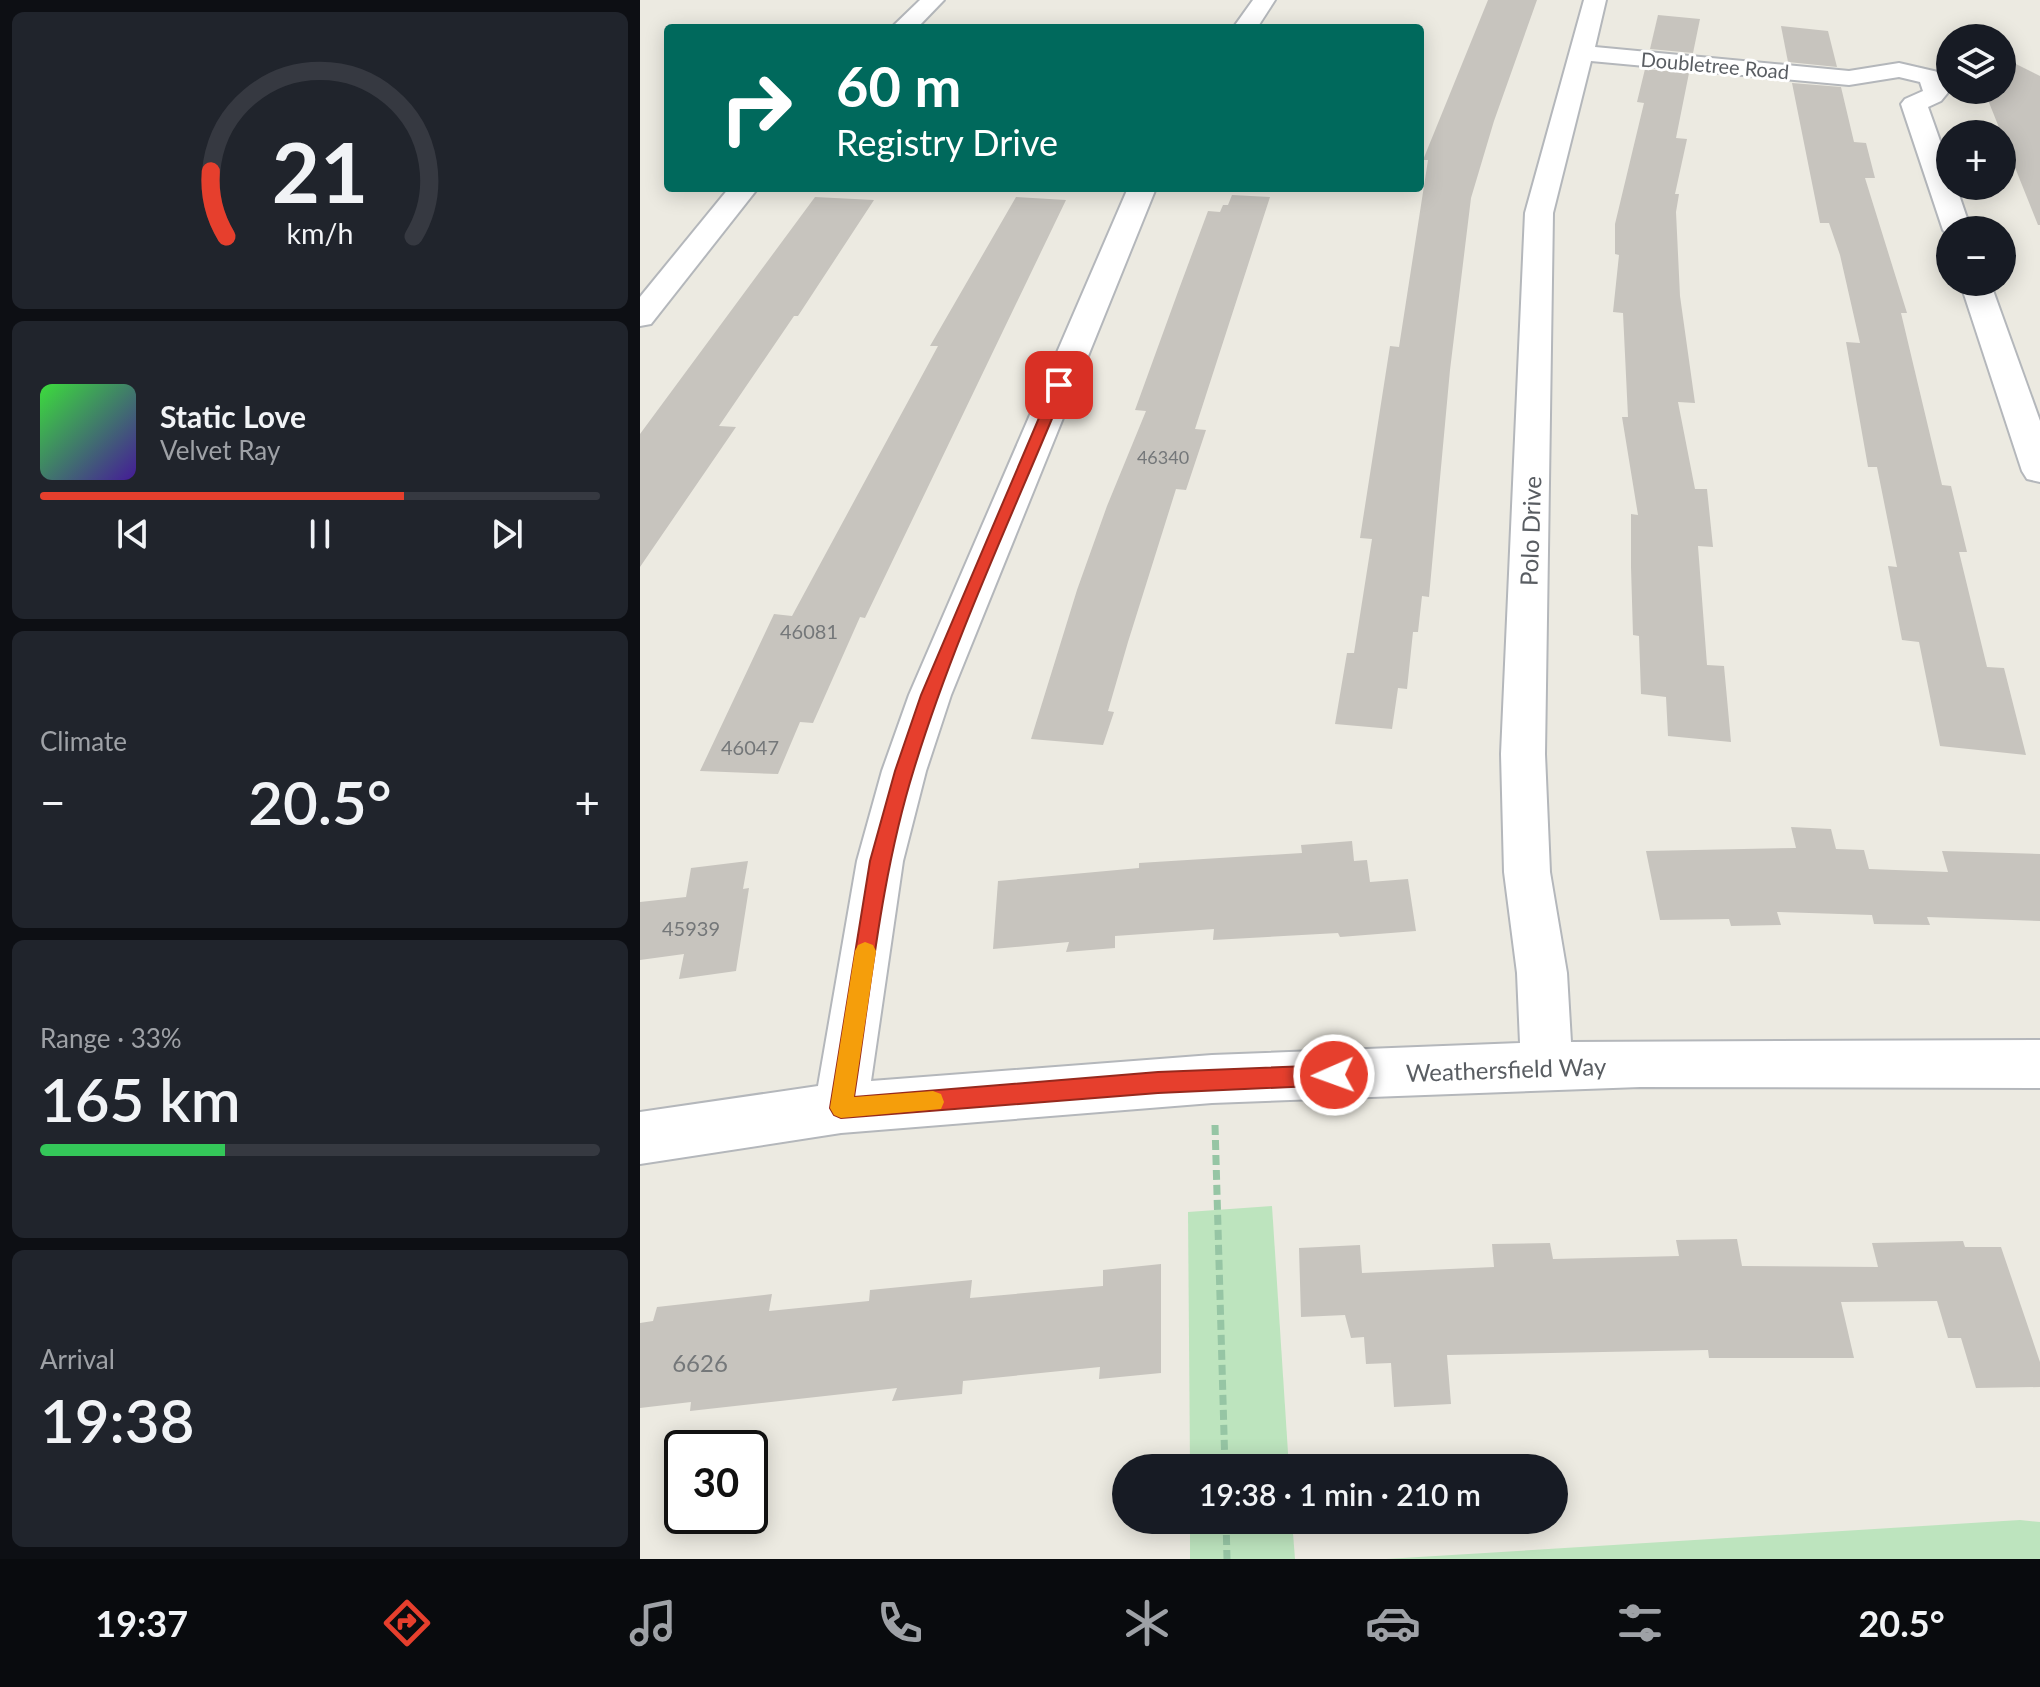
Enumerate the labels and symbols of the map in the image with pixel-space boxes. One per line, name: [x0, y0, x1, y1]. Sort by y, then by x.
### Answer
street label: Doubletree Road: [1640, 47, 1790, 83]
pin: [1025, 351, 1093, 419]
house number: 46340: [1137, 446, 1189, 468]
street label: Polo Drive: [1514, 476, 1546, 586]
house number: 46081: [780, 619, 838, 643]
house number: 46047: [721, 735, 779, 759]
house number: 45939: [662, 916, 720, 940]
position arrow: [1292, 1033, 1376, 1117]
street label: Weathersfield Way: [1405, 1051, 1607, 1087]
house number: 6626: [672, 1348, 728, 1377]
speed limit sign: 30: [664, 1430, 768, 1534]

